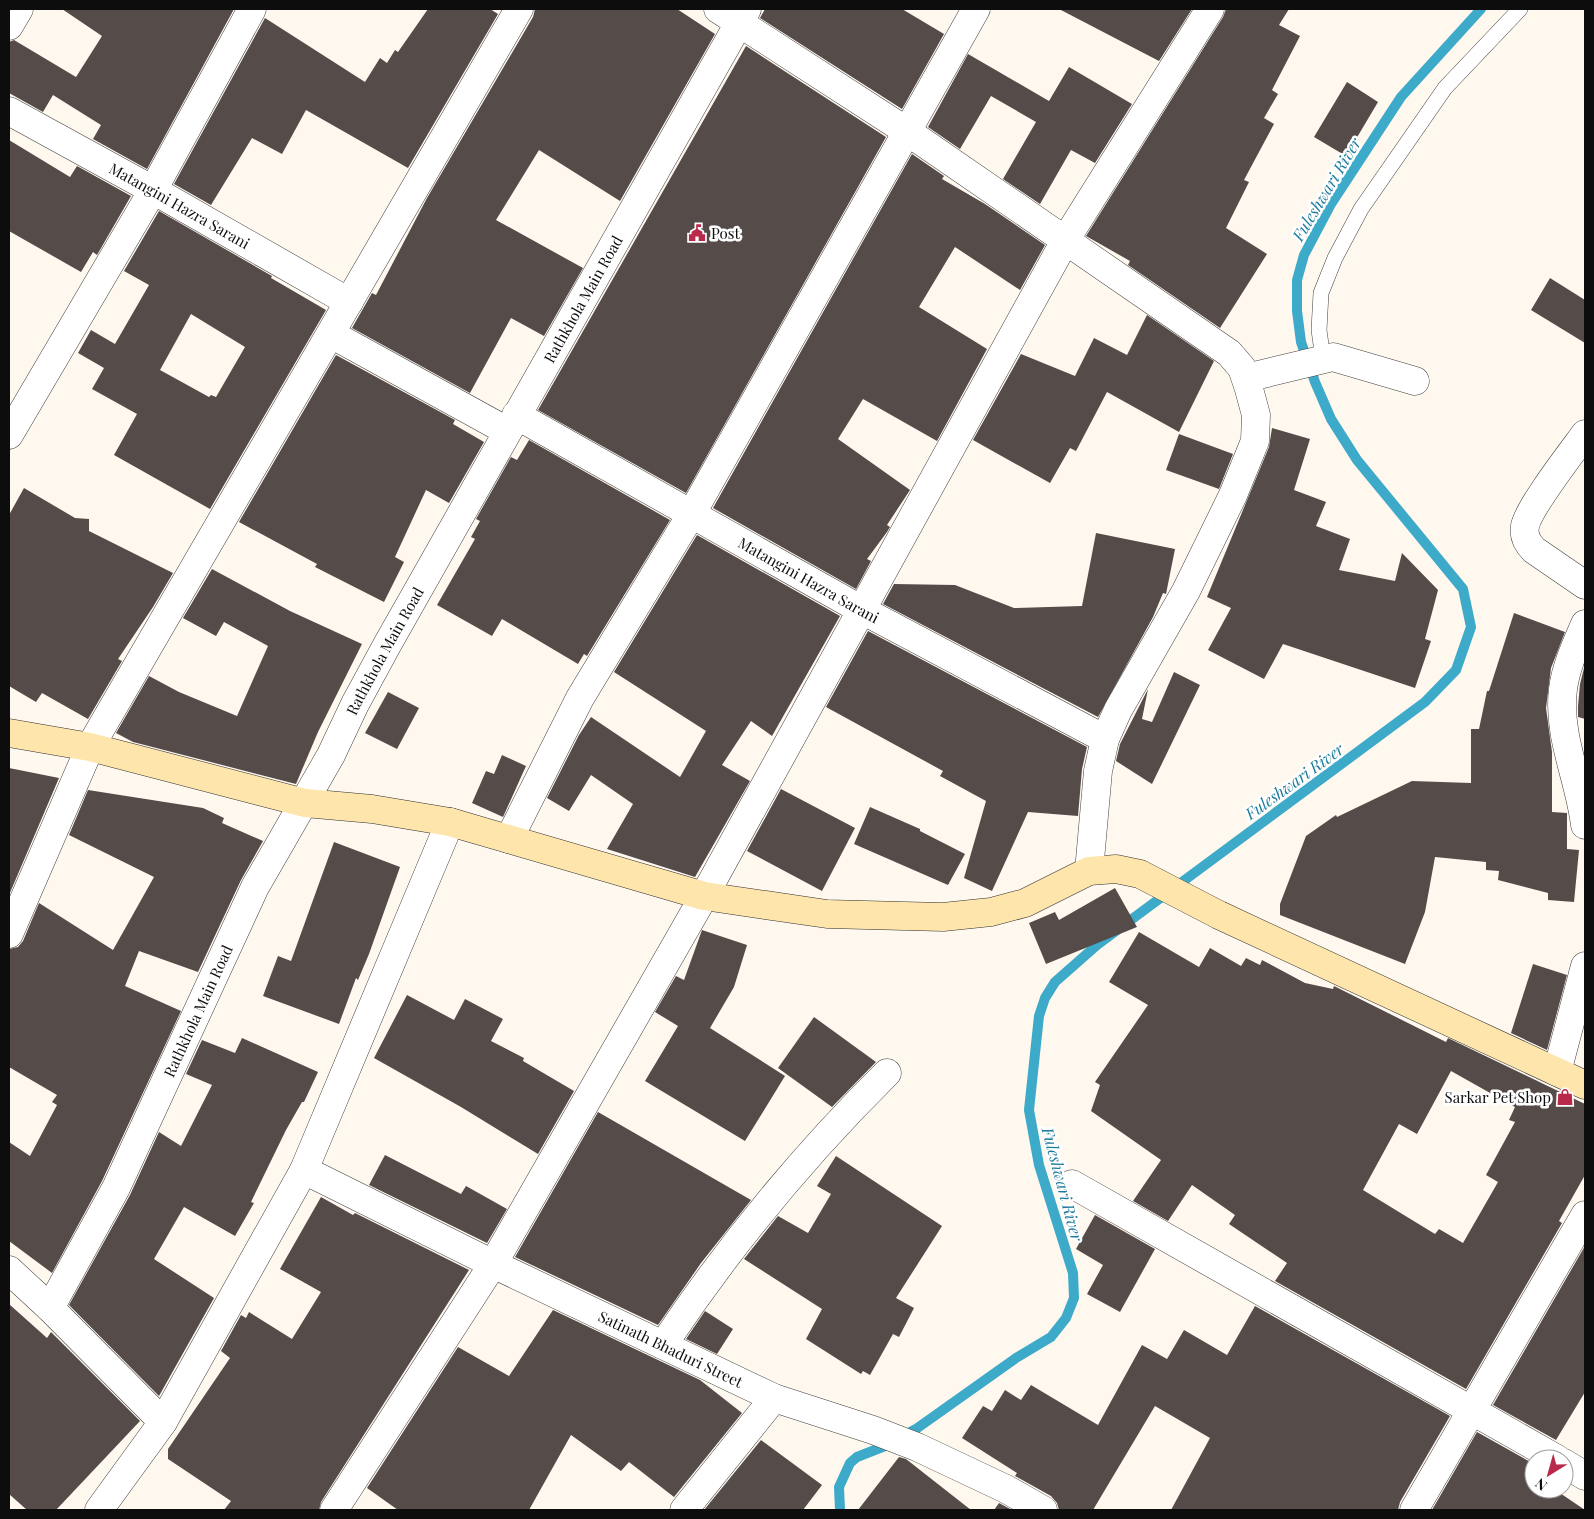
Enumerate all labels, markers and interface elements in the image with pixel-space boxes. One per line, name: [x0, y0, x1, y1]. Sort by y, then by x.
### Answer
water label: Fuleshwari River: [1286, 133, 1366, 245]
street label: Matangini Hazra Sarani: [106, 158, 254, 254]
public building icon: Post: [687, 223, 707, 243]
place label: Post: [711, 223, 741, 243]
street label: Rathkhola Main Road: [539, 231, 627, 366]
street label: Matangini Hazra Sarani: [735, 532, 883, 628]
street label: Rathkhola Main Road: [341, 583, 428, 718]
water label: Fuleshwari River: [1240, 737, 1348, 824]
street label: Rathkhola Main Road: [159, 941, 237, 1080]
place label: Sarkar Pet Shop: [1445, 1087, 1551, 1107]
shop icon: Sarkar Pet Shop: [1555, 1087, 1575, 1107]
water label: Fuleshwari River: [1037, 1124, 1089, 1244]
street label: Satinath Bhaduri Street: [595, 1306, 747, 1392]
north arrow: [1524, 1449, 1574, 1499]
text: N: [1531, 1474, 1551, 1495]

